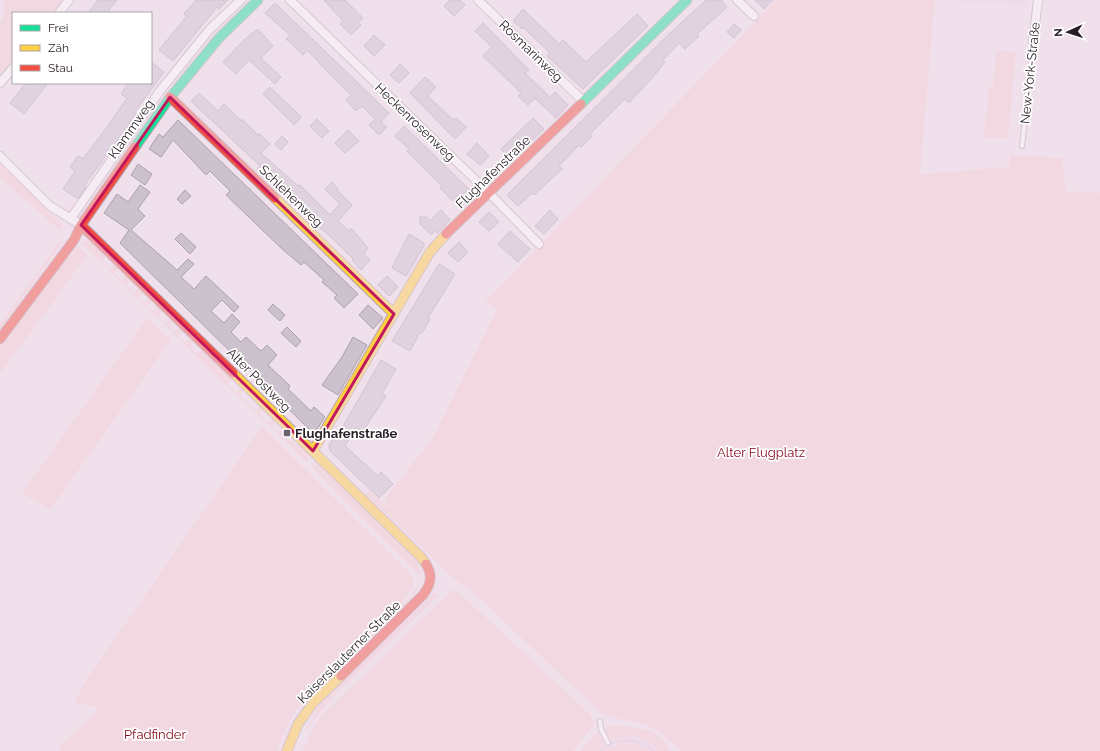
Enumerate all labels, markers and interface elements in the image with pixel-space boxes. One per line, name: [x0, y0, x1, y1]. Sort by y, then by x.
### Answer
legend: [12, 12, 152, 84]
north arrow: [1048, 12, 1088, 52]
street label: Rosmarinweg: [496, 17, 566, 85]
text: Frei: [48, 21, 68, 35]
street label: New-York-Straße: [1017, 21, 1043, 125]
text: N: [1052, 28, 1065, 37]
text: Zäh: [48, 41, 69, 55]
text: Stau: [48, 61, 73, 75]
street label: Heckenrosenweg: [372, 80, 458, 164]
street label: Klammweg: [105, 97, 157, 161]
street label: Flughafenstraße: [453, 132, 534, 211]
street label: Schlehenweg: [256, 162, 326, 230]
street label: Alter Postweg: [224, 345, 294, 415]
place label: Flughafenstraße: [295, 426, 398, 441]
marker: Flughafenstraße: [282, 428, 292, 438]
park label: Alter Flugplatz: [717, 445, 805, 460]
street label: Kaiserslauterner Straße: [295, 597, 404, 706]
park label: Pfadfinder: [124, 727, 186, 742]

